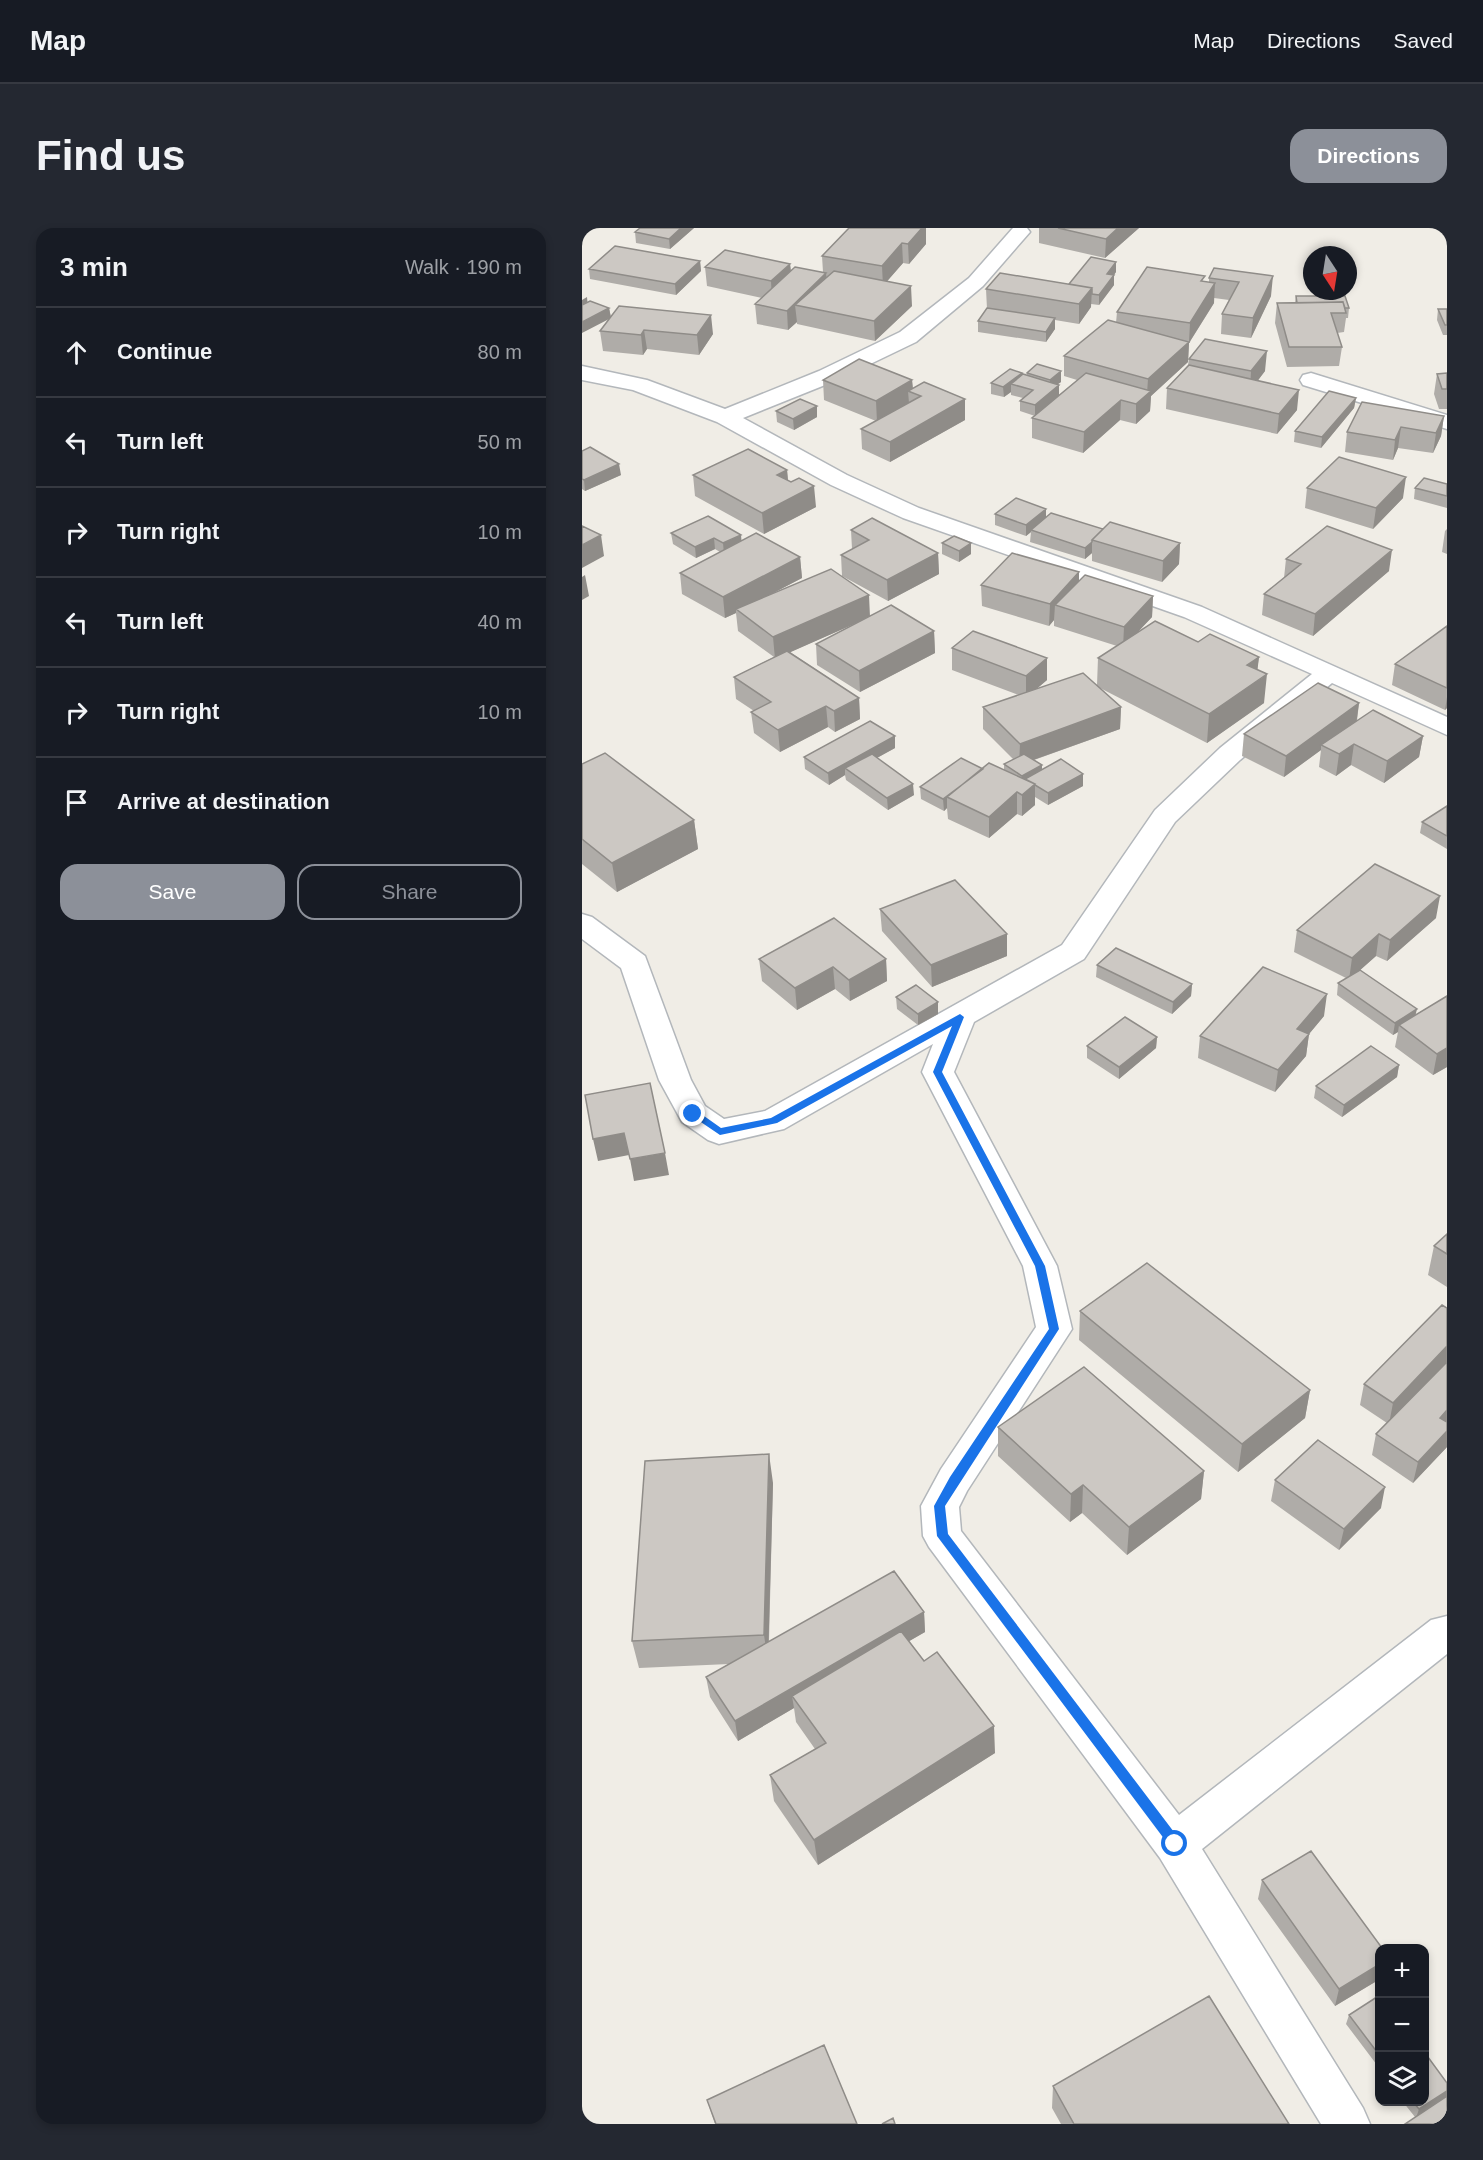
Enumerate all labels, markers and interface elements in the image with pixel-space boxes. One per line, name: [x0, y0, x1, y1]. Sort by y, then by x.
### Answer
text: Map: [30, 25, 86, 56]
text: Map: [1193, 29, 1234, 52]
text: Directions: [1267, 29, 1360, 52]
text: Saved: [1393, 29, 1453, 52]
button: Directions: [1290, 129, 1447, 183]
text: Find us: [36, 132, 185, 179]
north arrow: [1303, 246, 1357, 300]
text: 3 min: [60, 252, 128, 282]
text: Walk · 190 m: [405, 256, 522, 278]
icon: ahead: [60, 336, 93, 369]
text: Continue: [117, 339, 212, 364]
text: 80 m: [478, 341, 522, 363]
icon: left: [60, 426, 93, 459]
text: Turn left: [117, 429, 203, 454]
text: 50 m: [478, 431, 522, 453]
icon: right: [60, 516, 93, 549]
text: Turn right: [117, 519, 219, 544]
text: 10 m: [478, 521, 522, 543]
icon: left: [60, 606, 93, 639]
text: Turn left: [117, 609, 203, 634]
text: 40 m: [478, 611, 522, 633]
icon: right: [60, 696, 93, 729]
text: Turn right: [117, 699, 219, 724]
text: 10 m: [478, 701, 522, 723]
icon: arrive: [60, 786, 93, 819]
text: Arrive at destination: [117, 789, 330, 814]
button: Save: [60, 864, 285, 920]
button: Share: [297, 864, 522, 920]
route end: [679, 1100, 705, 1126]
route start: [1161, 1830, 1187, 1856]
map controls: [1375, 1944, 1429, 2106]
button: +: [1375, 1944, 1429, 1998]
button: −: [1375, 1998, 1429, 2052]
button: layers: [1375, 2052, 1429, 2106]

